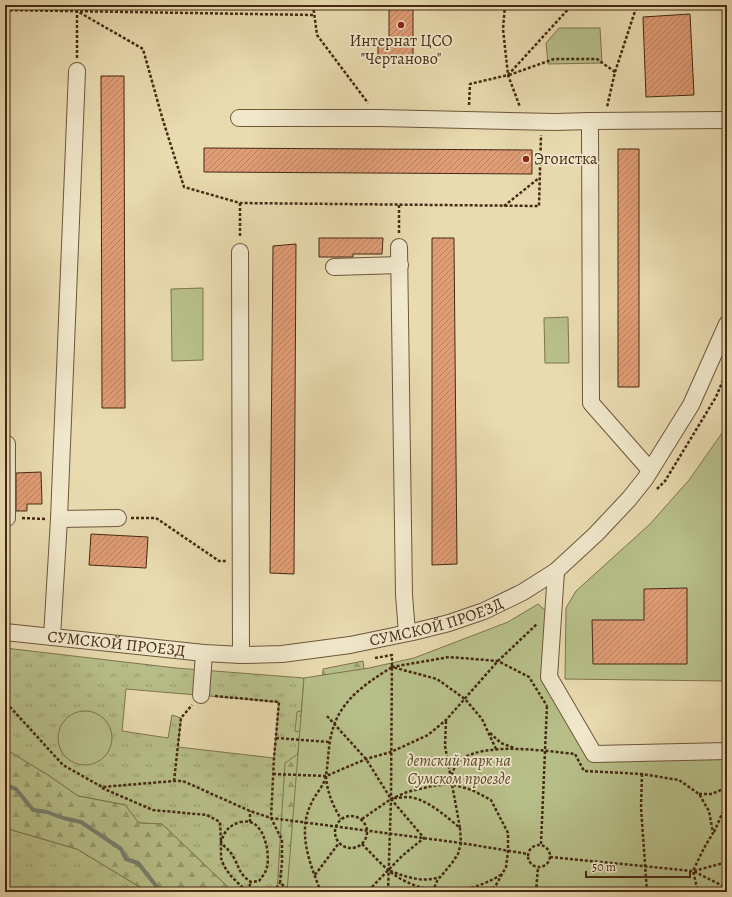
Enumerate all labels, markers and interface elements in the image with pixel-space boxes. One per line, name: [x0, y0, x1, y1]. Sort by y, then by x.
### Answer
marker: Интернат ЦСО "Чертаново": [396, 20, 406, 30]
place label: Интернат ЦСО "Чертаново": [349, 30, 453, 70]
place label: Эгоистка: [534, 148, 598, 170]
marker: Эгоистка: [521, 154, 531, 164]
street label: СУМСКОЙ ПРОЕЗД: [367, 592, 507, 652]
street label: СУМСКОЙ ПРОЕЗД: [46, 626, 186, 662]
park label: детский парк на Сумском проезде: [407, 750, 511, 790]
scale bar: [586, 853, 690, 879]
text: 50 m: [592, 859, 616, 875]

